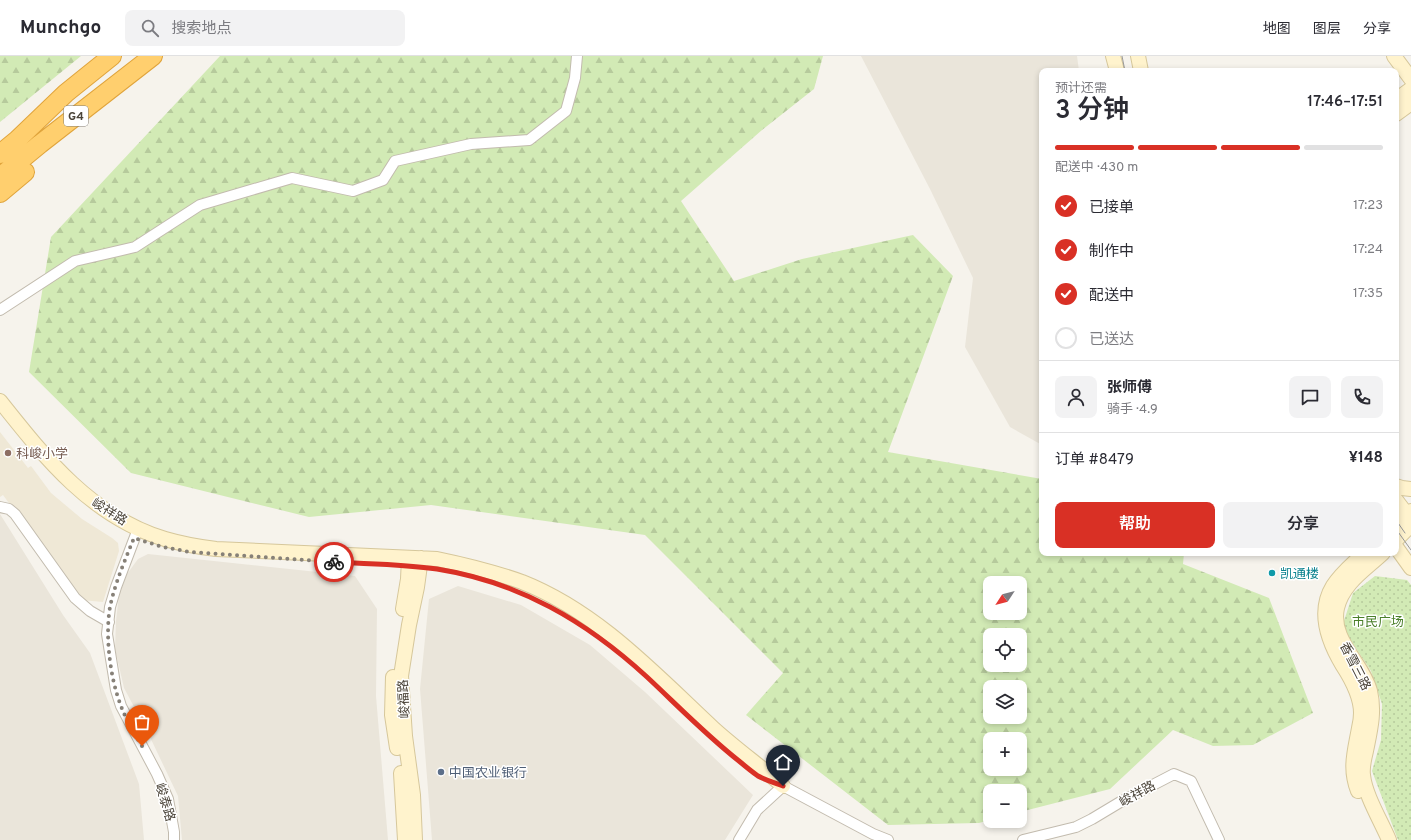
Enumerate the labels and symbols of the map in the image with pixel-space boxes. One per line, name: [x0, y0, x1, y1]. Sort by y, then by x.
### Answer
road number: G4: [64, 106, 88, 126]
place label: 科峻小学: [16, 446, 68, 463]
marker: 科峻小学: [3, 448, 13, 458]
street label: 峻祥路: [88, 495, 130, 530]
courier: [314, 542, 354, 582]
place label: 凯通楼: [1280, 567, 1319, 583]
marker: 凯通楼: [1267, 568, 1277, 578]
north arrow: [983, 576, 1027, 620]
park label: 市民广场: [1352, 614, 1404, 631]
street label: 香雪三路: [1335, 640, 1373, 694]
street label: 峻福路: [395, 679, 414, 719]
pin: [125, 705, 159, 746]
pin: [766, 745, 800, 786]
place label: 中国农业银行: [449, 766, 527, 782]
marker: 中国农业银行: [436, 767, 446, 777]
street label: 峻祥路: [1117, 777, 1159, 811]
street label: 峻泰路: [151, 781, 178, 824]

